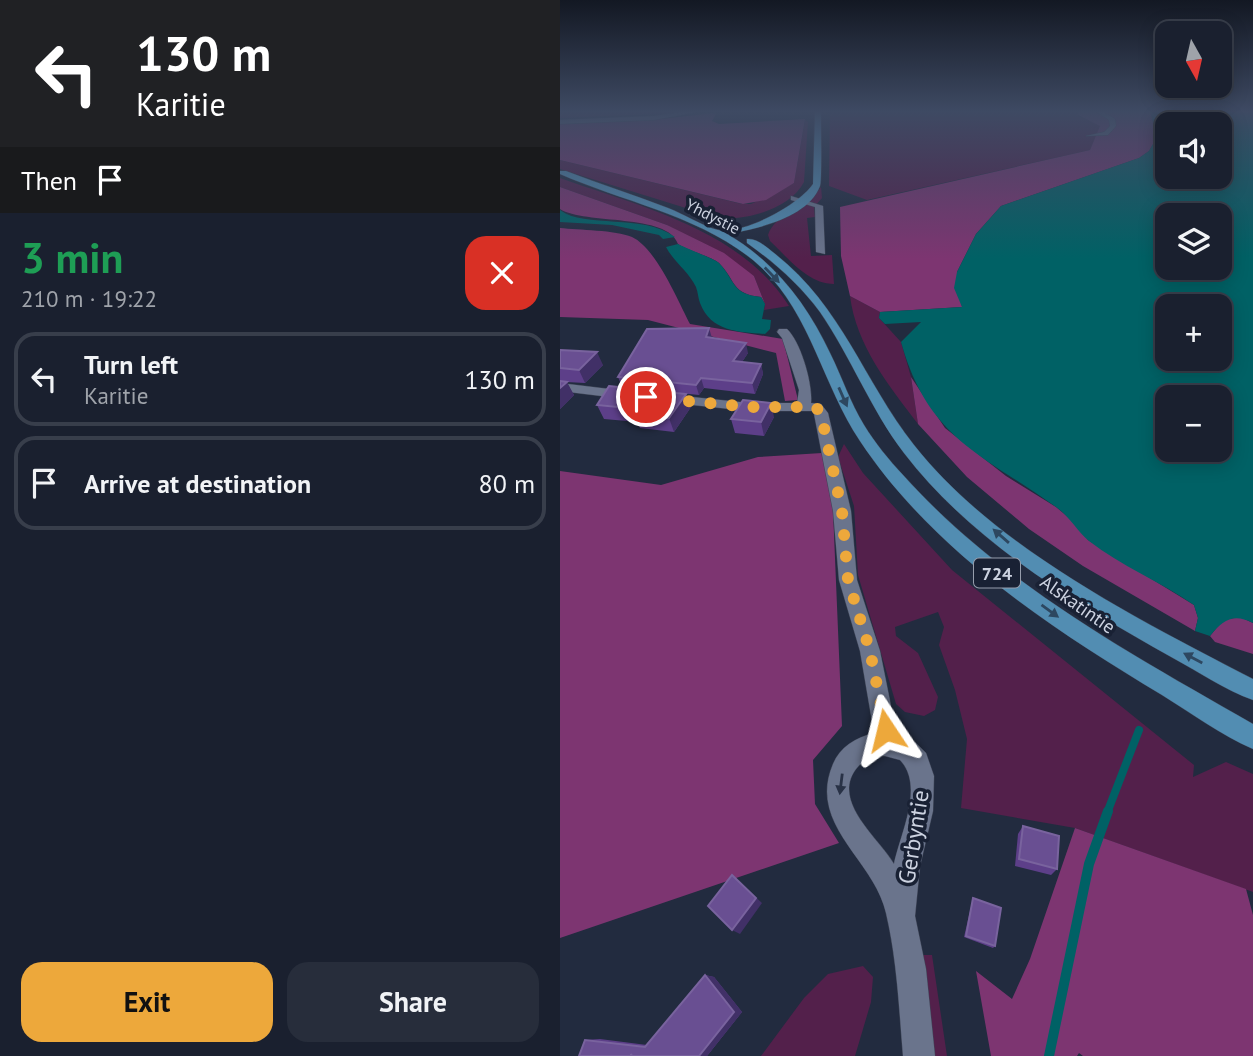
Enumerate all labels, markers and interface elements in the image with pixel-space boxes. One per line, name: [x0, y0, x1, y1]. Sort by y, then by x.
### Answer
text: 130 m: [136, 21, 271, 85]
north arrow: [1155, 21, 1232, 98]
map controls: [1155, 21, 1232, 462]
icon: left: [21, 28, 112, 119]
text: Karitie: [136, 83, 226, 125]
button: sound: [1155, 112, 1232, 189]
icon: arrive: [91, 161, 129, 199]
text: Then: [21, 164, 77, 197]
street label: Yhdystie: [682, 194, 744, 238]
button: layers: [1155, 203, 1232, 280]
text: 3 min: [21, 230, 123, 285]
button: close: [465, 236, 539, 310]
one-way arrow: [764, 266, 780, 283]
text: 210 m · 19:22: [21, 284, 157, 313]
button: +: [1155, 294, 1232, 371]
text: Turn left: [84, 348, 178, 381]
icon: left: [25, 360, 63, 398]
text: 130 m: [464, 363, 535, 396]
pin: [616, 367, 676, 427]
icon: arrive: [627, 378, 665, 416]
text: Karitie: [84, 381, 148, 410]
button: −: [1155, 385, 1232, 462]
one-way arrow: [838, 386, 849, 407]
icon: arrive: [25, 464, 63, 502]
text: Arrive at destination: [84, 467, 311, 500]
text: 80 m: [479, 467, 535, 500]
one-way arrow: [992, 528, 1010, 544]
road number: 724: [974, 558, 1020, 588]
street label: Alskatintie: [1036, 569, 1120, 639]
one-way arrow: [1041, 603, 1059, 617]
one-way arrow: [1183, 652, 1202, 664]
position arrow: [849, 693, 923, 767]
one-way arrow: [835, 773, 846, 795]
street label: Gerbyntie: [891, 788, 935, 886]
button: Exit: [21, 962, 273, 1042]
button: Share: [287, 962, 539, 1042]

